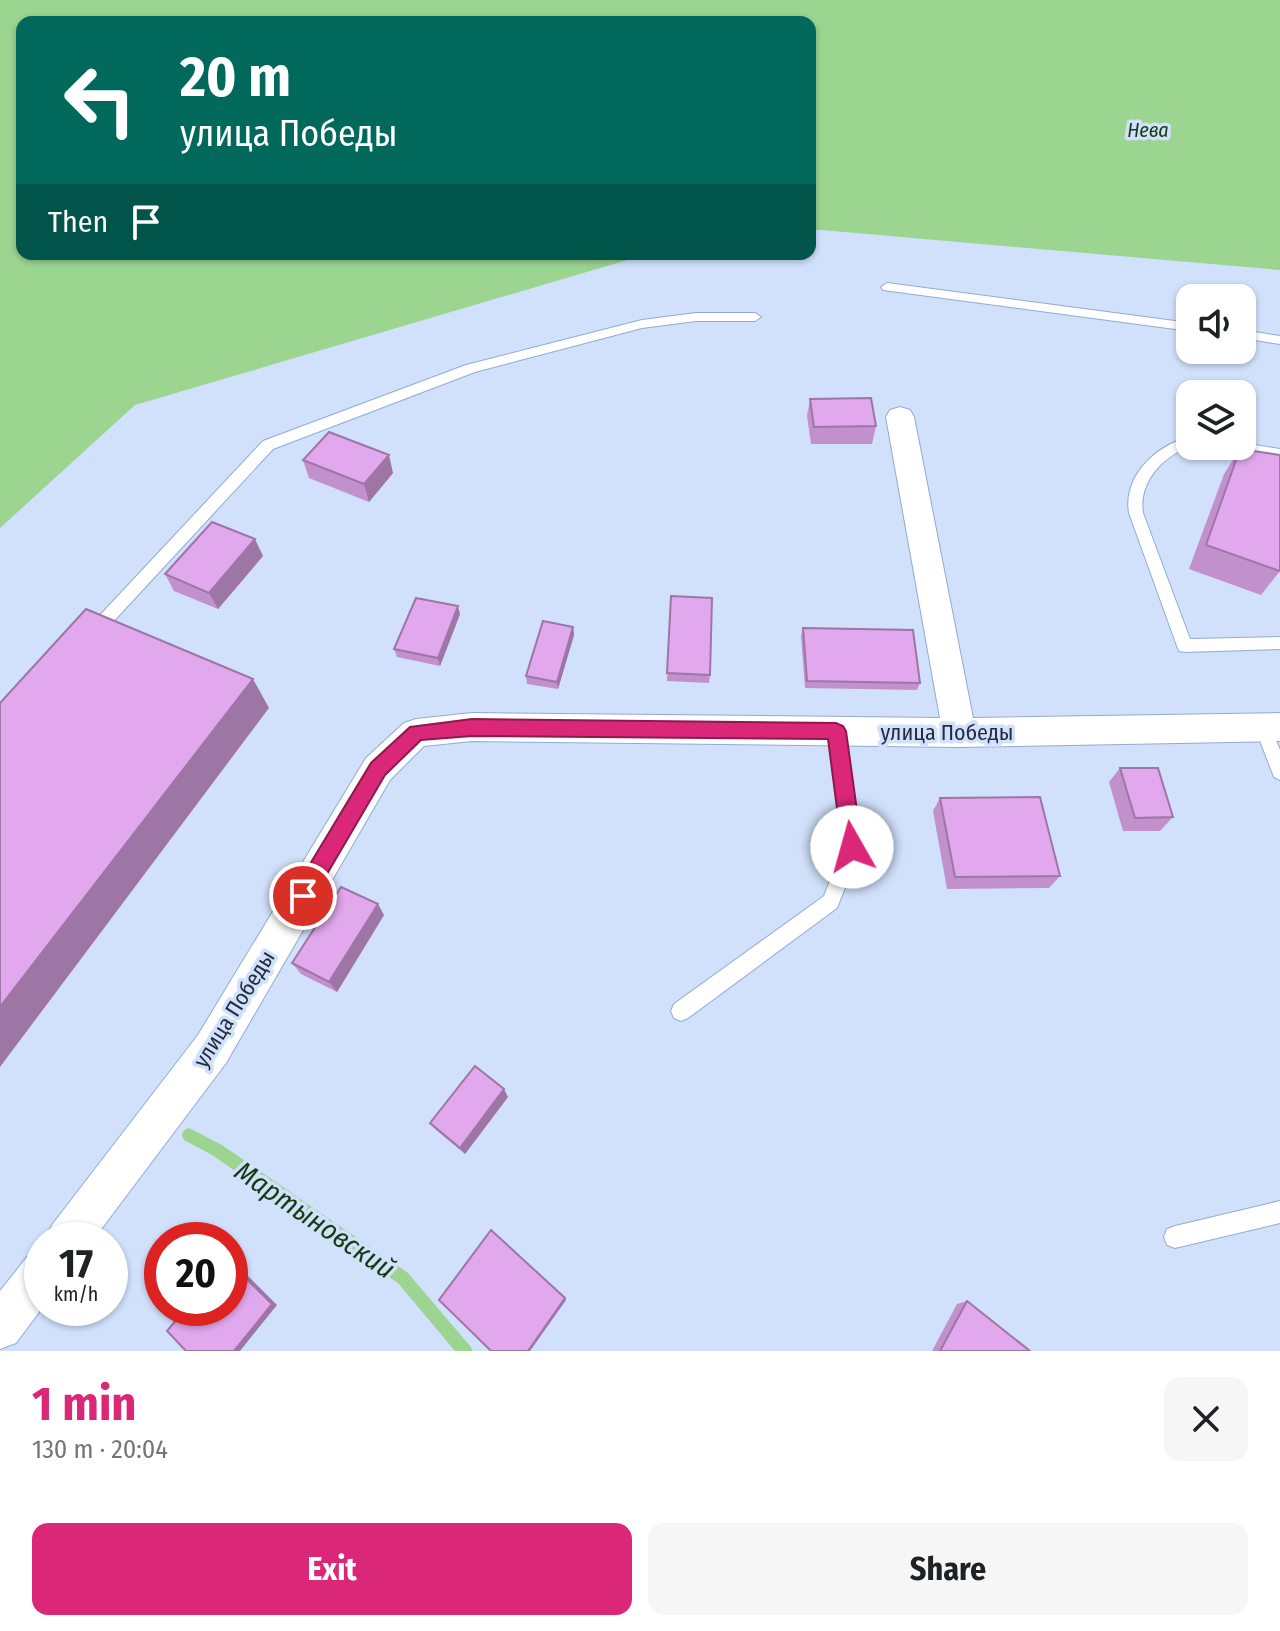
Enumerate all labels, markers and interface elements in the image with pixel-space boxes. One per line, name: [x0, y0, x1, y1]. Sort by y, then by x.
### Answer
text: 20 m: [180, 44, 291, 111]
icon: left: [48, 48, 152, 152]
text: улица Победы: [180, 112, 397, 156]
water label: Нева: [1127, 118, 1169, 142]
icon: arrive: [124, 200, 168, 244]
text: Then: [48, 204, 108, 240]
map controls: [1176, 284, 1256, 460]
button: sound: [1176, 284, 1256, 364]
button: layers: [1176, 380, 1256, 460]
street label: улица Победы: [881, 719, 1013, 746]
position arrow: [810, 805, 894, 889]
pin: [269, 862, 337, 930]
icon: arrive: [281, 874, 325, 918]
street label: улица Победы: [187, 945, 281, 1073]
water label: Мартыновский: [229, 1154, 401, 1286]
speed limit sign: 20: [144, 1222, 248, 1326]
text: 17: [59, 1240, 93, 1288]
text: km/h: [54, 1282, 98, 1306]
text: 1 min: [32, 1375, 137, 1433]
button: close: [1164, 1377, 1248, 1461]
text: 130 m · 20:04: [32, 1434, 168, 1465]
button: Exit: [32, 1523, 632, 1615]
button: Share: [648, 1523, 1248, 1615]

